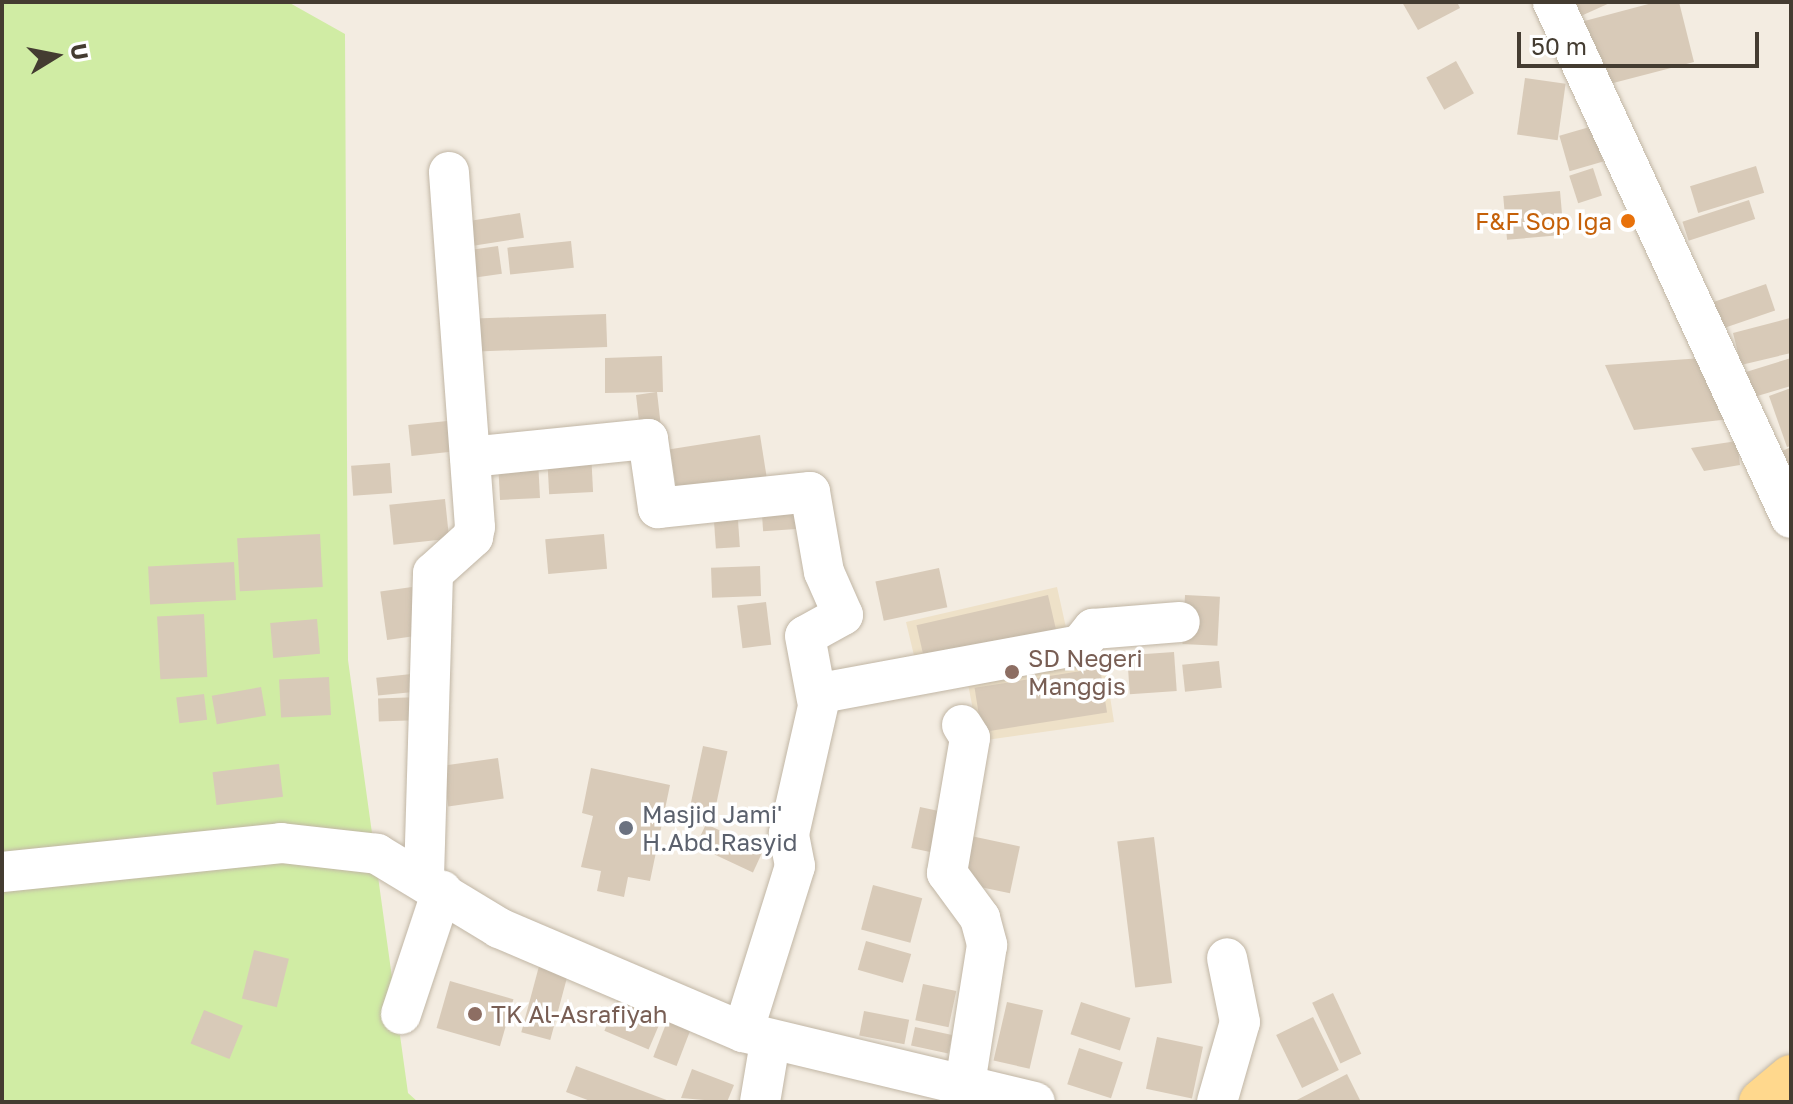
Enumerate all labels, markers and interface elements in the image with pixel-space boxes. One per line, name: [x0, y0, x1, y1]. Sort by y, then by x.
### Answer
north arrow: [16, 16, 96, 96]
scale bar: [1521, 16, 1763, 66]
text: 50 m: [1531, 31, 1587, 60]
text: U: [65, 41, 95, 62]
place label: F&F Sop Iga: [1475, 207, 1612, 235]
marker: F&F Sop Iga: [1619, 212, 1637, 230]
place label: SD Negeri Manggis: [1028, 644, 1143, 700]
marker: SD Negeri Manggis: [1003, 663, 1021, 681]
place label: Masjid Jami' H.Abd.Rasyid: [642, 800, 797, 856]
marker: Masjid Jami' H.Abd.Rasyid: [617, 819, 635, 837]
place label: TK Al-Asrafiyah: [491, 1000, 667, 1028]
marker: TK Al-Asrafiyah: [466, 1005, 484, 1023]

